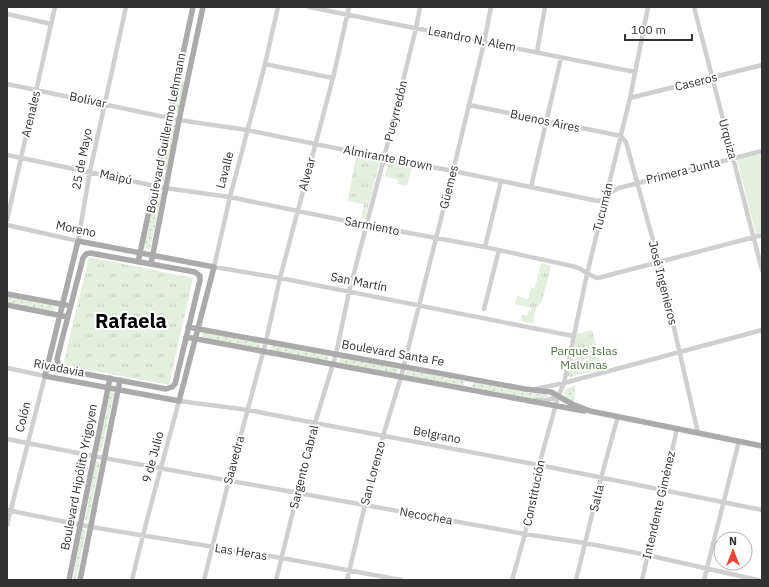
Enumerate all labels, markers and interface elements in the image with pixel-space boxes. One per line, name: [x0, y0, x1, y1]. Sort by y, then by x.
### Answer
scale bar: [625, 16, 692, 42]
text: 100 m: [631, 22, 666, 37]
street label: Leandro N. Alem: [427, 23, 517, 54]
street label: Boulevard Guillermo Lehmann: [143, 52, 188, 214]
street label: Caseros: [673, 69, 719, 94]
street label: Pueyrredón: [381, 79, 410, 143]
street label: Bolívar: [68, 88, 109, 111]
street label: Arenales: [18, 89, 43, 139]
street label: Buenos Aires: [509, 106, 582, 135]
street label: Urquiza: [716, 117, 741, 161]
street label: 25 de Mayo: [68, 127, 95, 191]
street label: Almirante Brown: [342, 142, 434, 174]
street label: Lavalle: [212, 149, 237, 190]
street label: Primera Junta: [644, 154, 722, 187]
street label: Alvear: [295, 155, 318, 192]
street label: Güemes: [436, 163, 461, 210]
street label: Maipú: [98, 166, 134, 187]
street label: Tucumán: [589, 181, 616, 233]
street label: Sarmiento: [343, 213, 401, 238]
street label: Moreno: [55, 217, 98, 240]
street label: José Ingenieros: [646, 239, 681, 327]
street label: San Martín: [329, 269, 389, 294]
district label: Rafaela: [95, 307, 167, 334]
street label: Boulevard Santa Fe: [341, 336, 446, 369]
park label: Parque Islas Malvinas: [550, 343, 618, 372]
street label: Rivadavia: [32, 355, 86, 380]
street label: Colón: [11, 400, 34, 434]
street label: Boulevard Hipólito Yrigoyen: [57, 402, 100, 551]
street label: Sargento Cabral: [286, 423, 321, 510]
street label: Belgrano: [412, 423, 463, 447]
street label: 9 de Julio: [138, 429, 167, 484]
street label: Saavedra: [220, 433, 247, 486]
street label: San Lorenzo: [357, 439, 388, 506]
street label: Intendente Giménez: [639, 449, 678, 560]
street label: Constitución: [519, 458, 548, 527]
street label: Salta: [586, 482, 607, 513]
street label: Necochea: [398, 503, 454, 528]
north arrow: [713, 531, 753, 571]
text: N: [729, 534, 737, 548]
street label: Las Heras: [214, 540, 268, 563]

